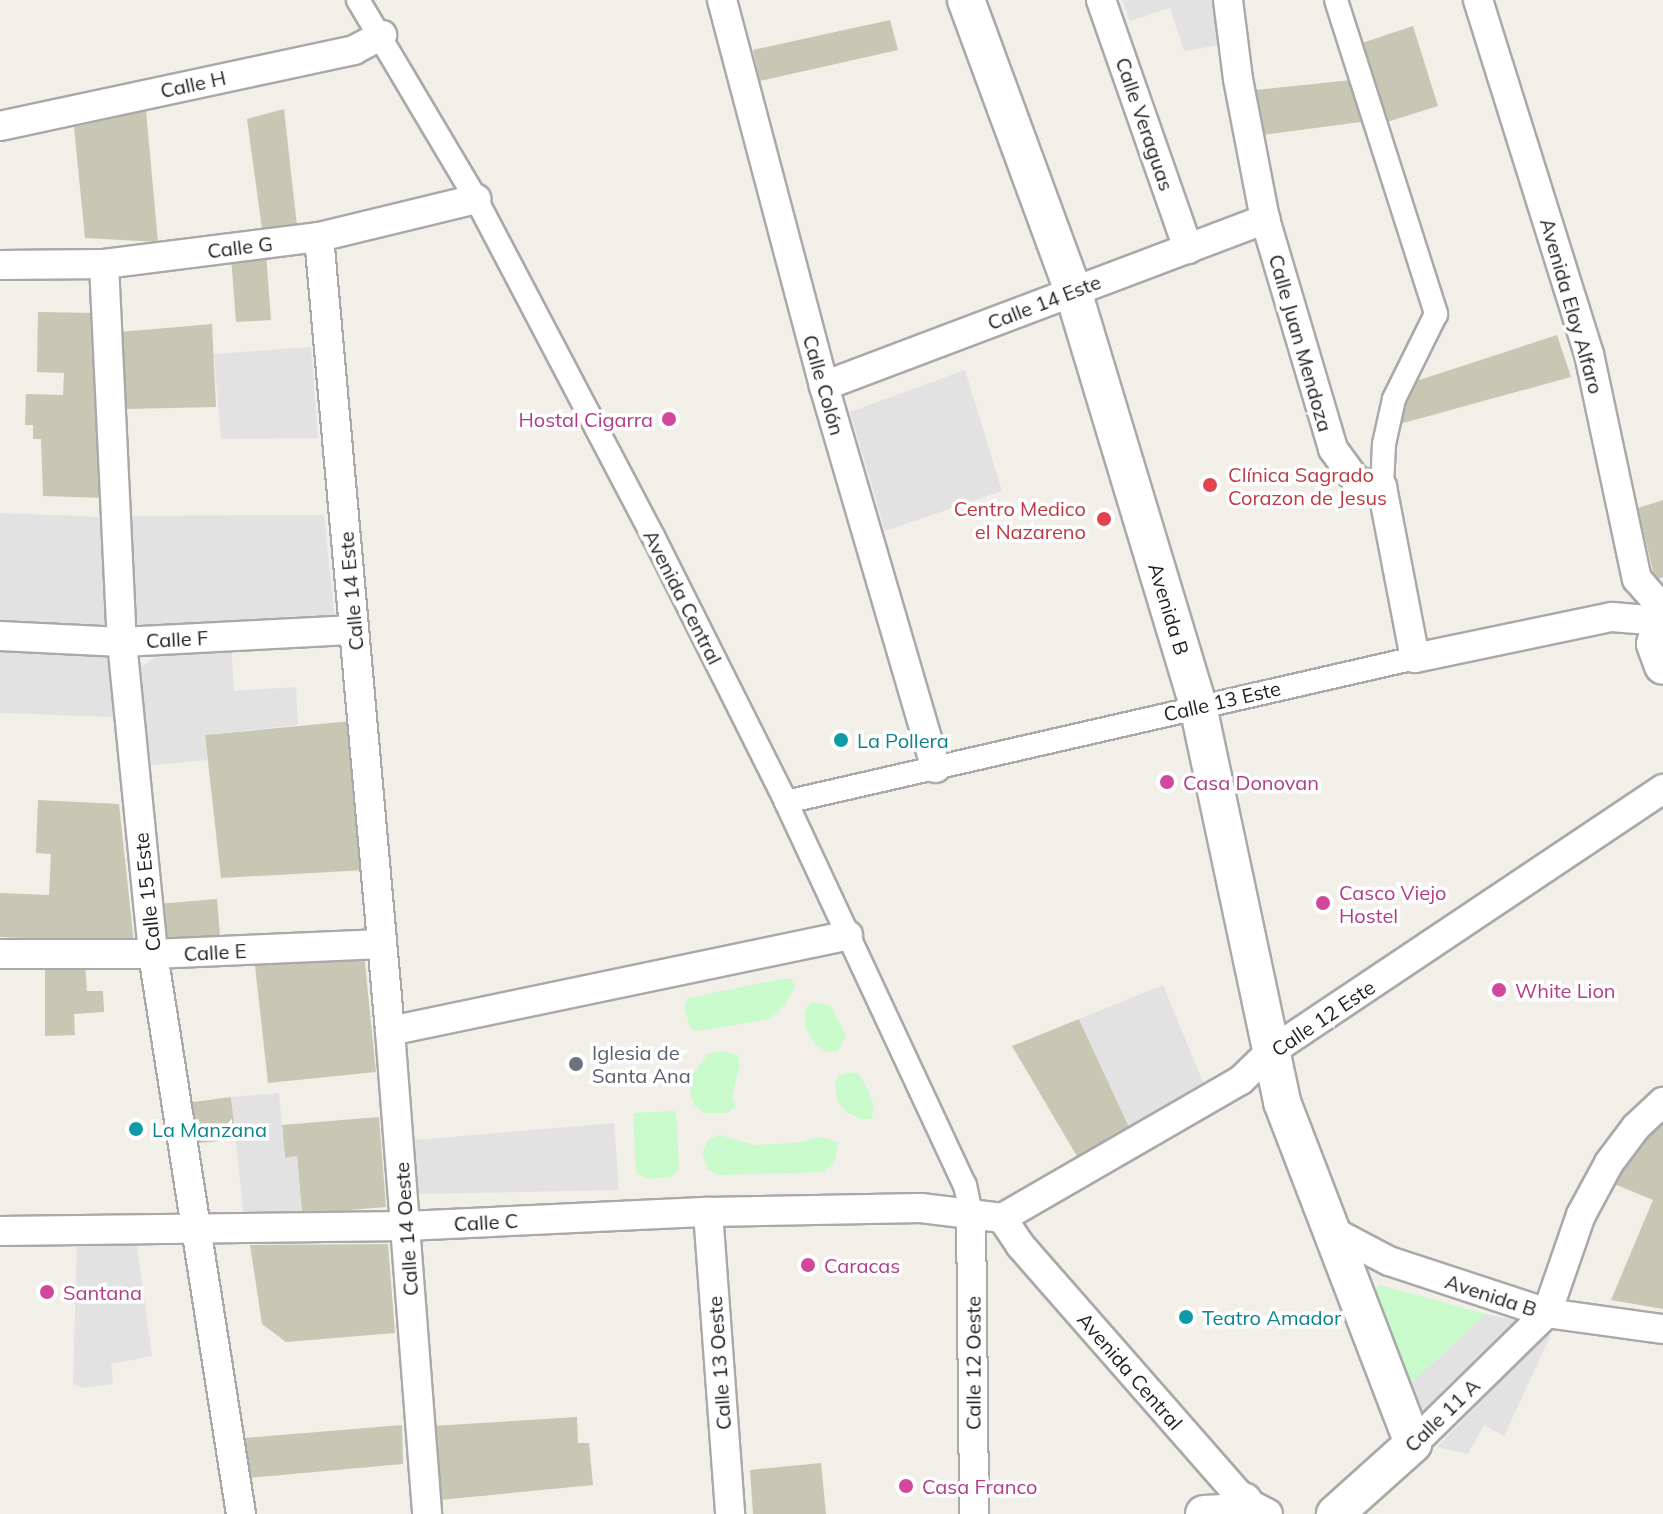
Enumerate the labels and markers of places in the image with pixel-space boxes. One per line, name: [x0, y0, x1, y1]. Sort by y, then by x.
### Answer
place label: Hostal Cigarra: [519, 407, 653, 431]
marker: Hostal Cigarra: [660, 410, 678, 428]
place label: Clínica Sagrado Corazon de Jesus: [1228, 462, 1387, 509]
marker: Clínica Sagrado Corazon de Jesus: [1199, 474, 1221, 496]
place label: Centro Medico el Nazareno: [954, 496, 1086, 543]
marker: Centro Medico el Nazareno: [1093, 508, 1115, 530]
place label: La Pollera: [857, 728, 949, 752]
marker: La Pollera: [832, 731, 850, 749]
place label: Casa Donovan: [1183, 770, 1319, 794]
marker: Casa Donovan: [1158, 773, 1176, 791]
place label: Casco Viejo Hostel: [1339, 880, 1446, 927]
marker: Casco Viejo Hostel: [1314, 894, 1332, 912]
place label: White Lion: [1515, 978, 1616, 1002]
marker: White Lion: [1490, 981, 1508, 999]
place label: Iglesia de Santa Ana: [592, 1040, 691, 1087]
marker: Iglesia de Santa Ana: [567, 1055, 585, 1073]
place label: La Manzana: [152, 1117, 267, 1141]
marker: La Manzana: [127, 1120, 145, 1138]
place label: Caracas: [824, 1253, 900, 1277]
marker: Caracas: [799, 1256, 817, 1274]
place label: Santana: [63, 1280, 142, 1304]
marker: Santana: [38, 1283, 56, 1301]
place label: Teatro Amador: [1202, 1305, 1341, 1329]
marker: Teatro Amador: [1177, 1308, 1195, 1326]
place label: Casa Franco: [922, 1474, 1038, 1498]
marker: Casa Franco: [897, 1477, 915, 1495]

